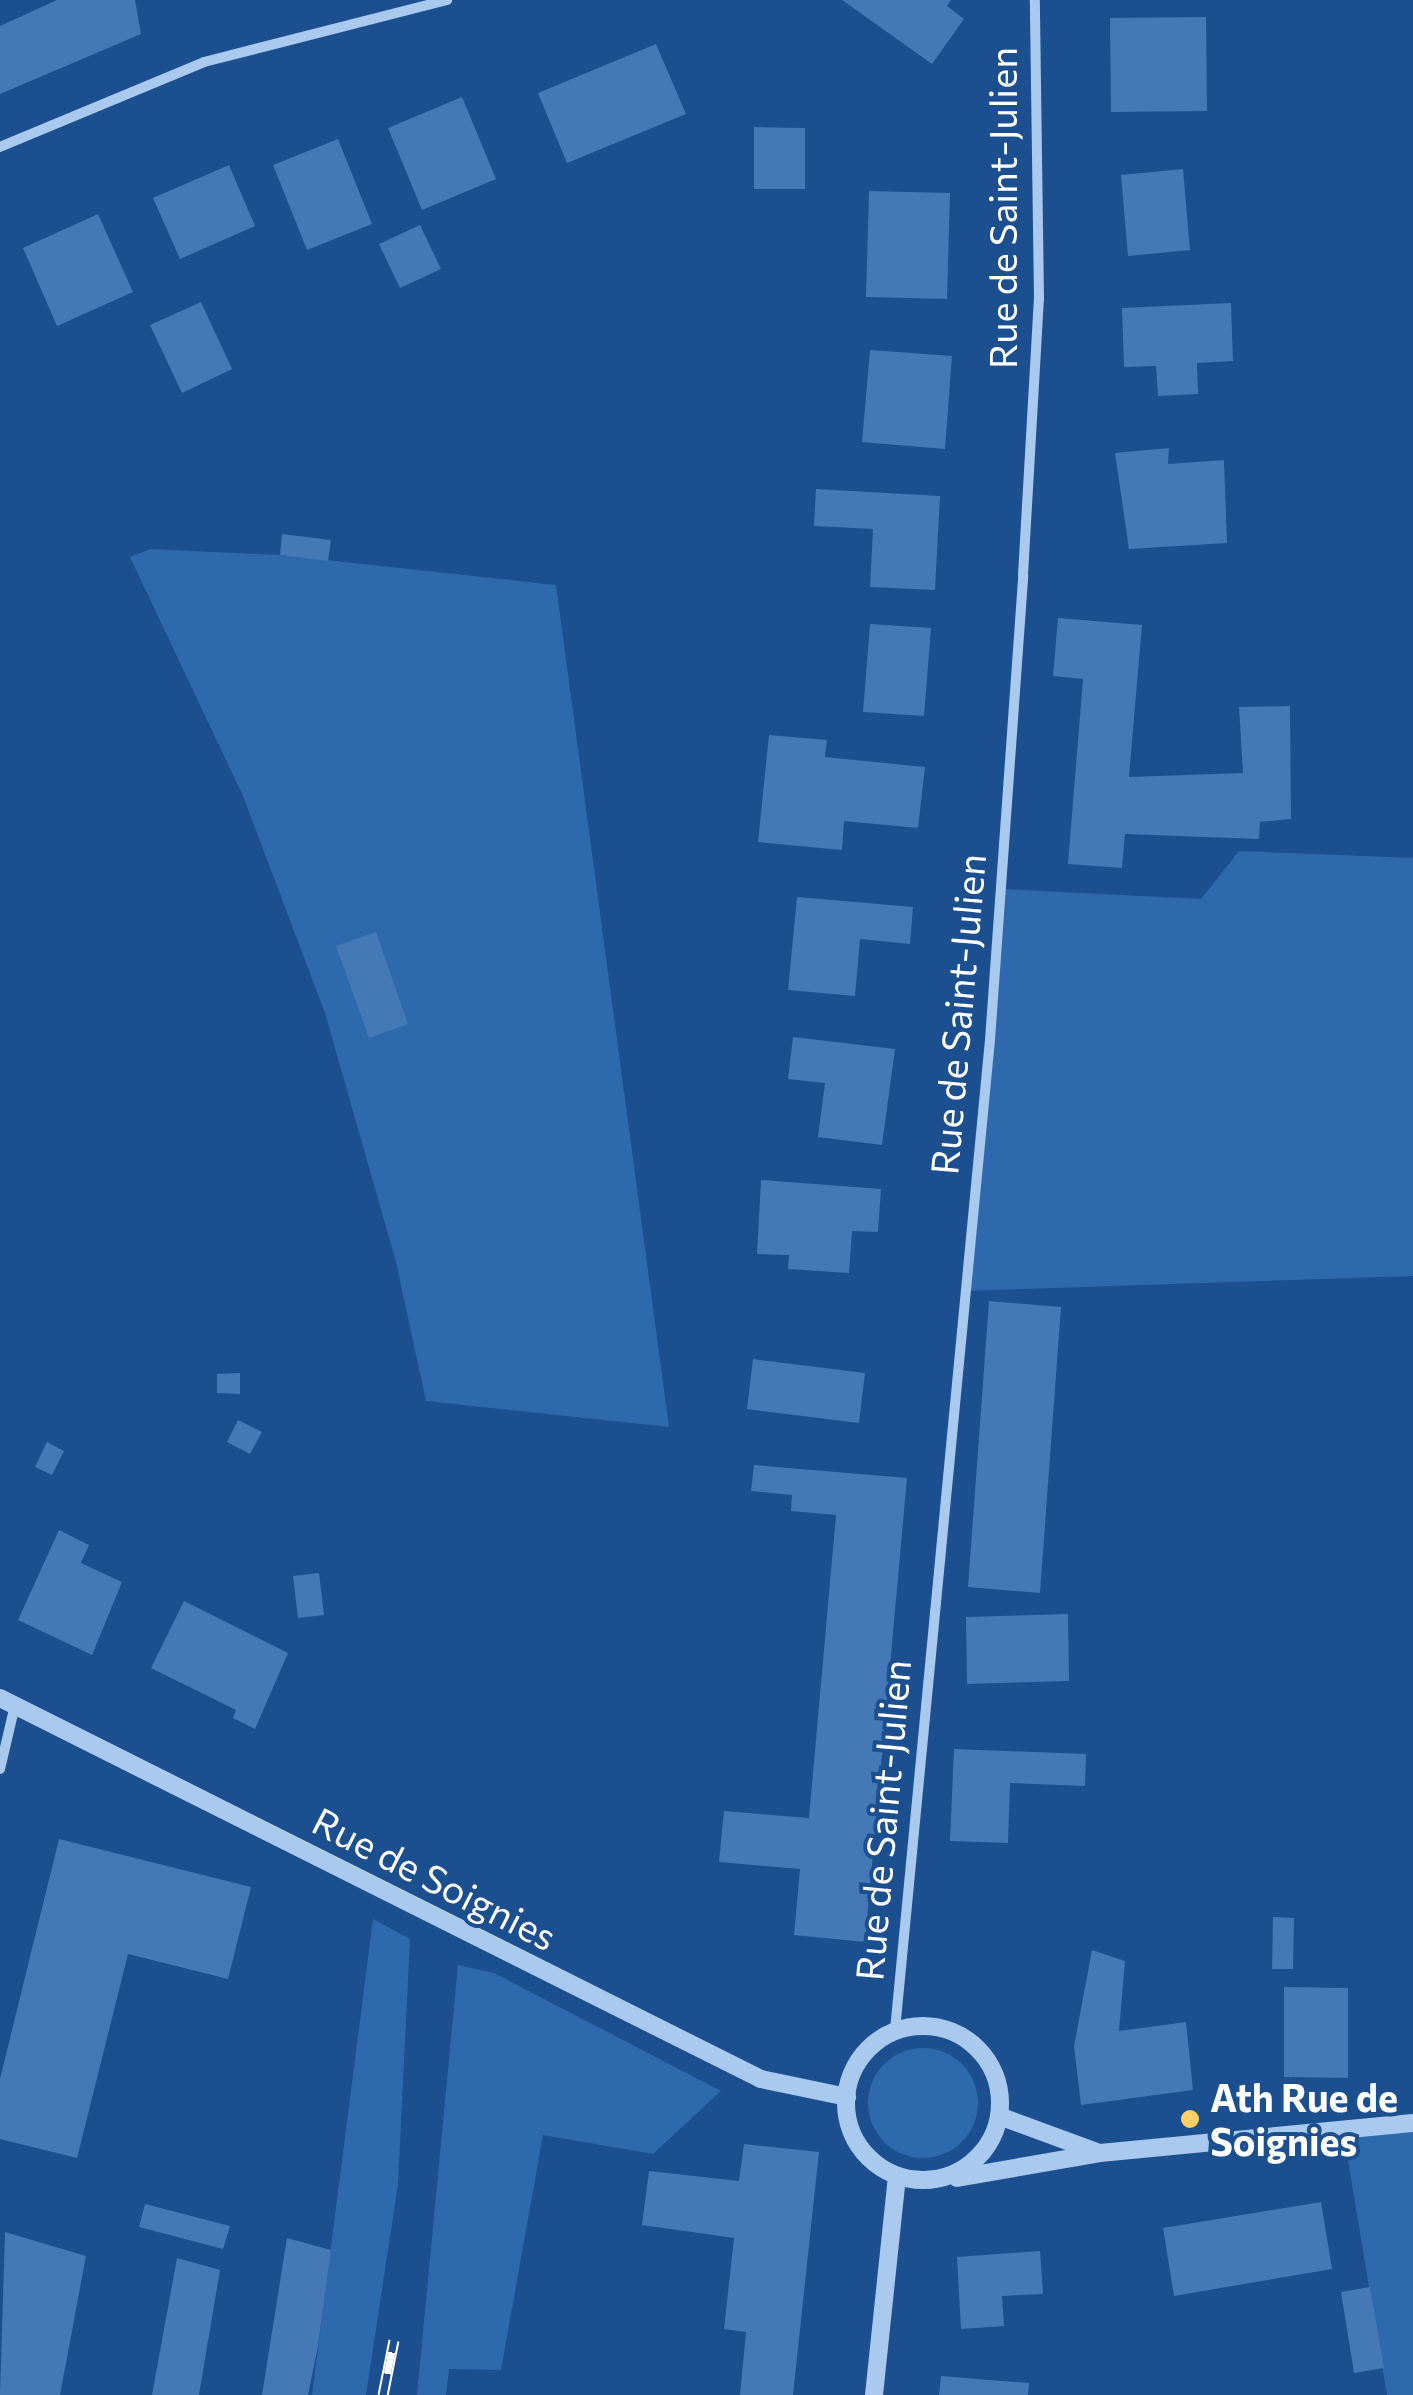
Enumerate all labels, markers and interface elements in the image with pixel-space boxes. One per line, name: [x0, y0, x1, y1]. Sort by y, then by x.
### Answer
street label: Rue de Saint-Julien: [979, 47, 1025, 369]
street label: Rue de Saint-Julien: [920, 852, 994, 1176]
street label: Rue de Saint-Julien: [845, 1658, 919, 1982]
street label: Rue de Soignies: [306, 1797, 564, 1959]
place label: Ath Rue de Soignies: [1210, 2074, 1398, 2164]
marker: Ath Rue de Soignies: [1179, 2108, 1201, 2130]

